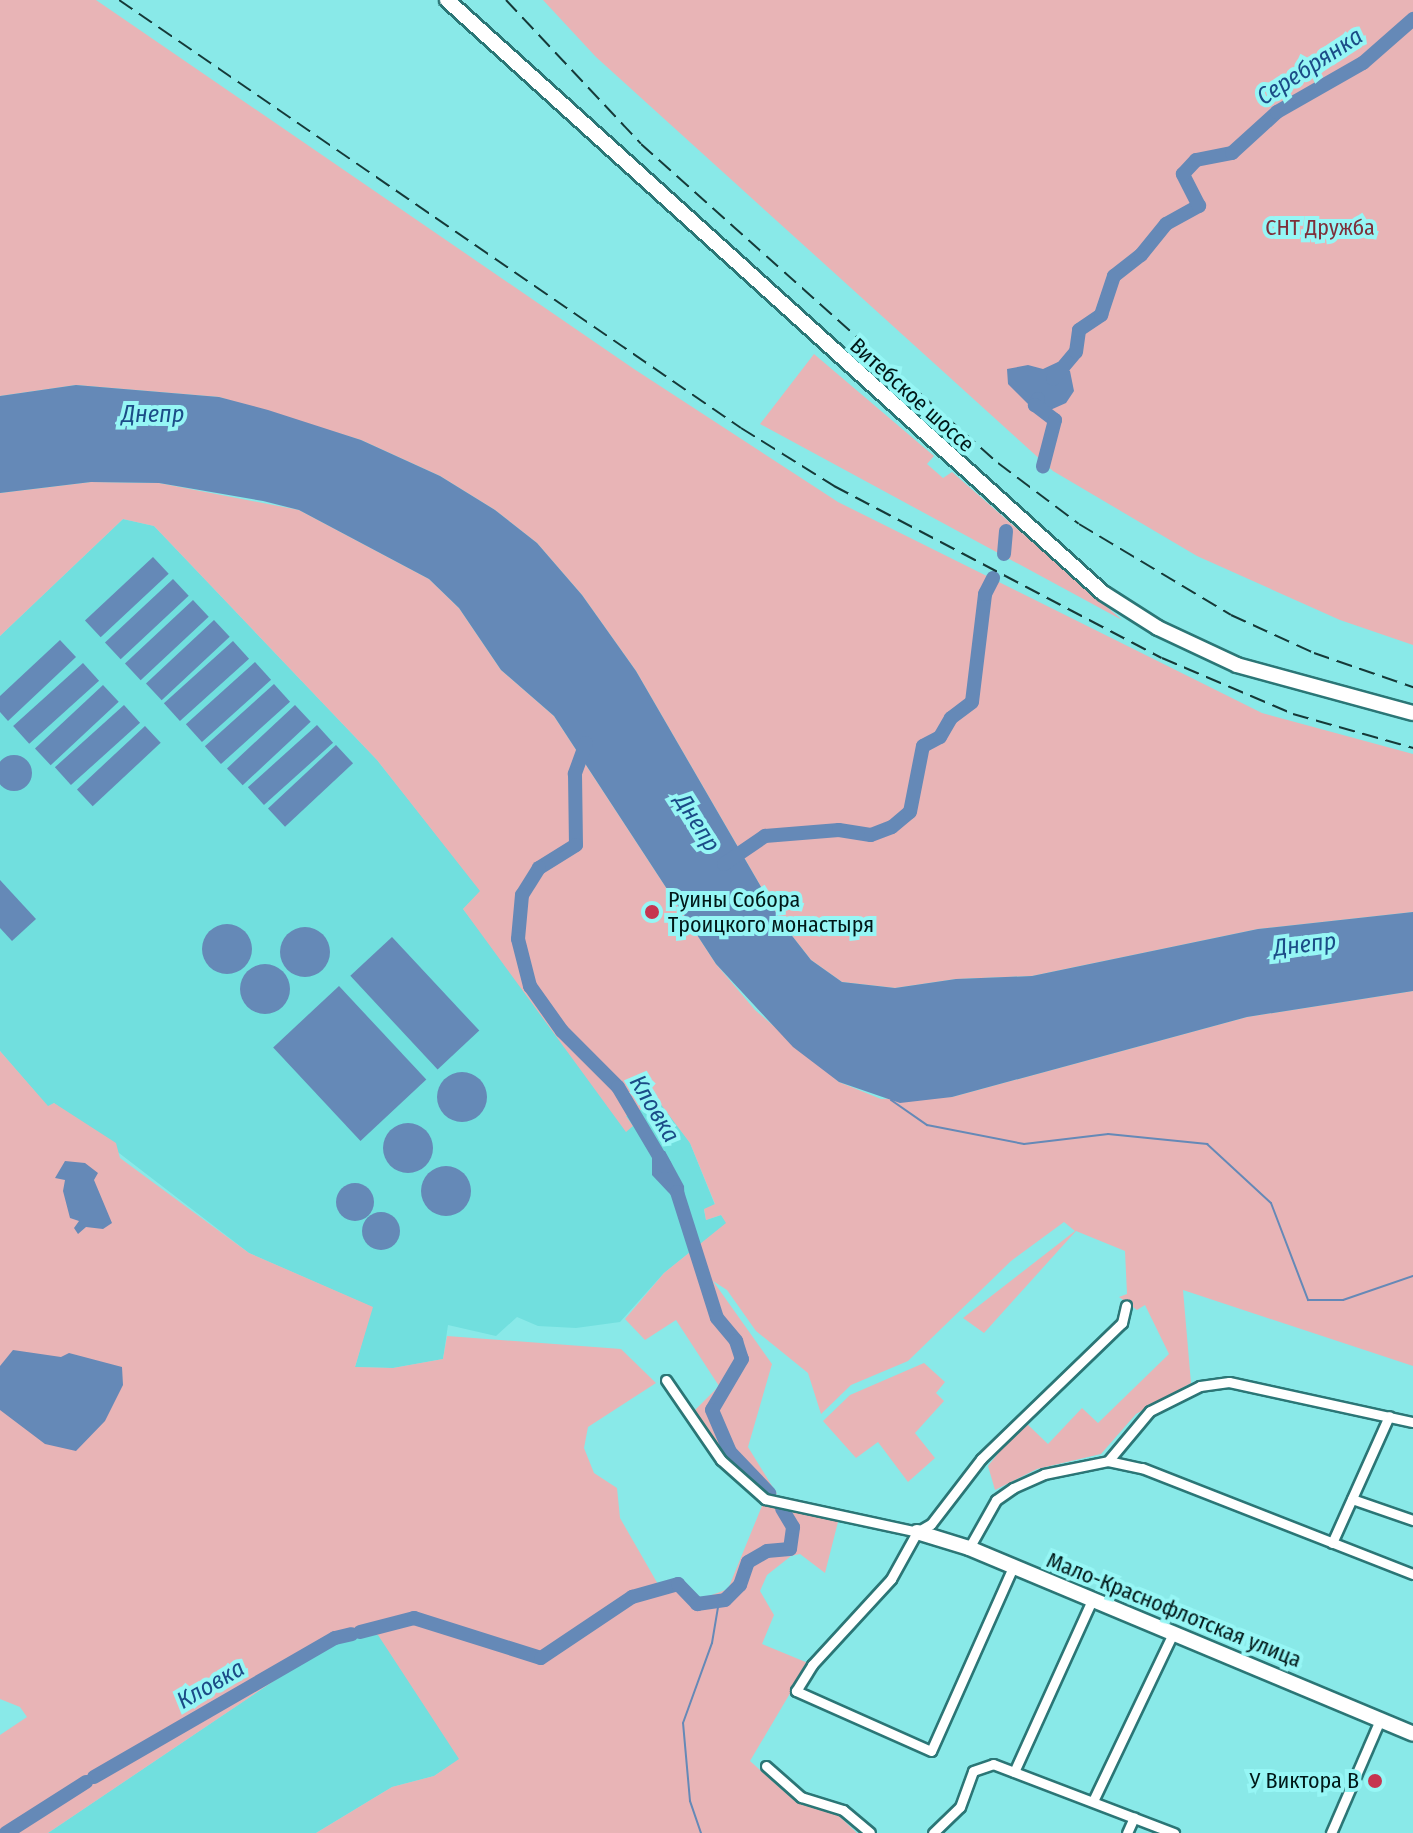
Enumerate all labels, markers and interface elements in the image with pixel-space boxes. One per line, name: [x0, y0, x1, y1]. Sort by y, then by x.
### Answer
water label: Серебрянка: [1252, 22, 1368, 112]
park label: СНТ Дружба: [1265, 215, 1375, 241]
street label: Витебское шоссе: [845, 332, 979, 458]
water label: Днепр: [122, 401, 184, 429]
water label: Днепр: [668, 789, 726, 857]
place label: Руины Собора Троицкого монастыря: [668, 886, 874, 938]
marker: Руины Собора Троицкого монастыря: [643, 903, 661, 921]
water label: Днепр: [1272, 927, 1338, 963]
water label: Кловка: [623, 1070, 685, 1148]
street label: Мало-Краснофлотская улица: [1043, 1547, 1305, 1673]
water label: Кловка: [172, 1654, 250, 1716]
place label: У Виктора В: [1250, 1768, 1359, 1794]
marker: У Виктора В: [1366, 1772, 1384, 1790]

